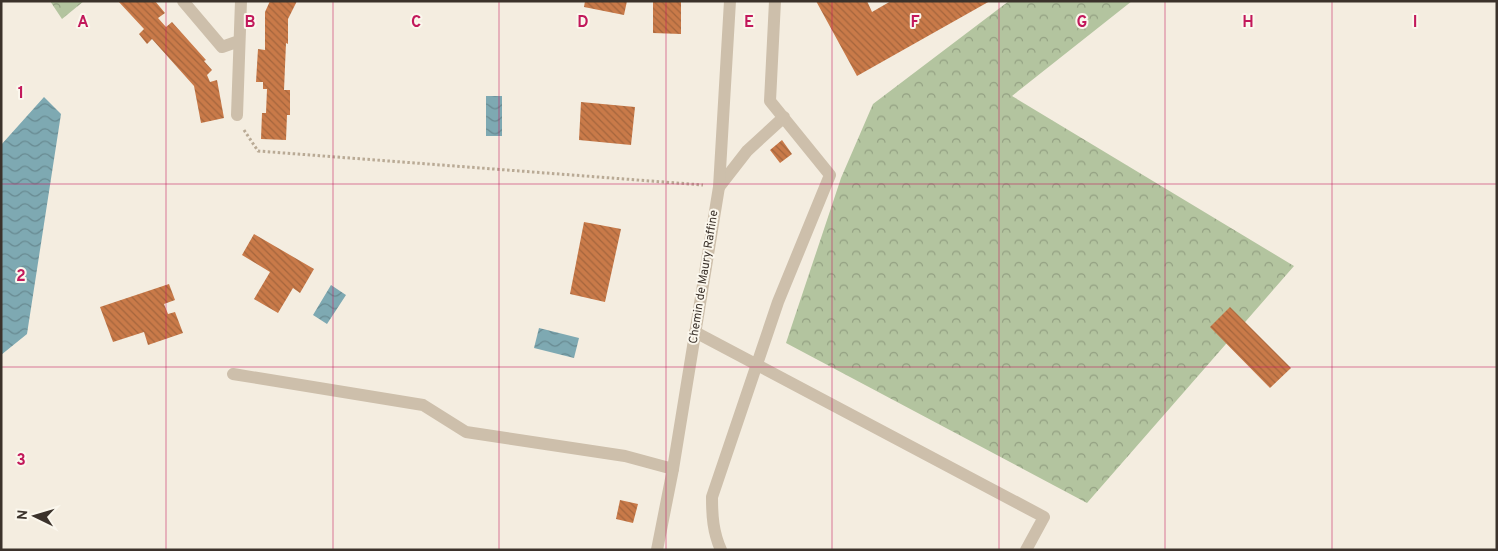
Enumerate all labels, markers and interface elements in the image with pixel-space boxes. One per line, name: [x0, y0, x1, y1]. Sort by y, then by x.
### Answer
text: A: [77, 13, 89, 33]
text: B: [244, 13, 256, 33]
text: C: [411, 13, 421, 33]
text: D: [577, 13, 589, 33]
text: E: [744, 13, 754, 33]
text: F: [910, 13, 920, 33]
text: G: [1077, 13, 1087, 33]
text: H: [1242, 13, 1254, 33]
text: I: [1413, 13, 1417, 33]
text: 1: [18, 84, 24, 104]
street label: Chemin de Maury Raffine: [686, 209, 722, 345]
text: 2: [16, 267, 26, 287]
text: 3: [16, 451, 26, 471]
north arrow: [10, 491, 60, 541]
text: N: [15, 509, 32, 521]

